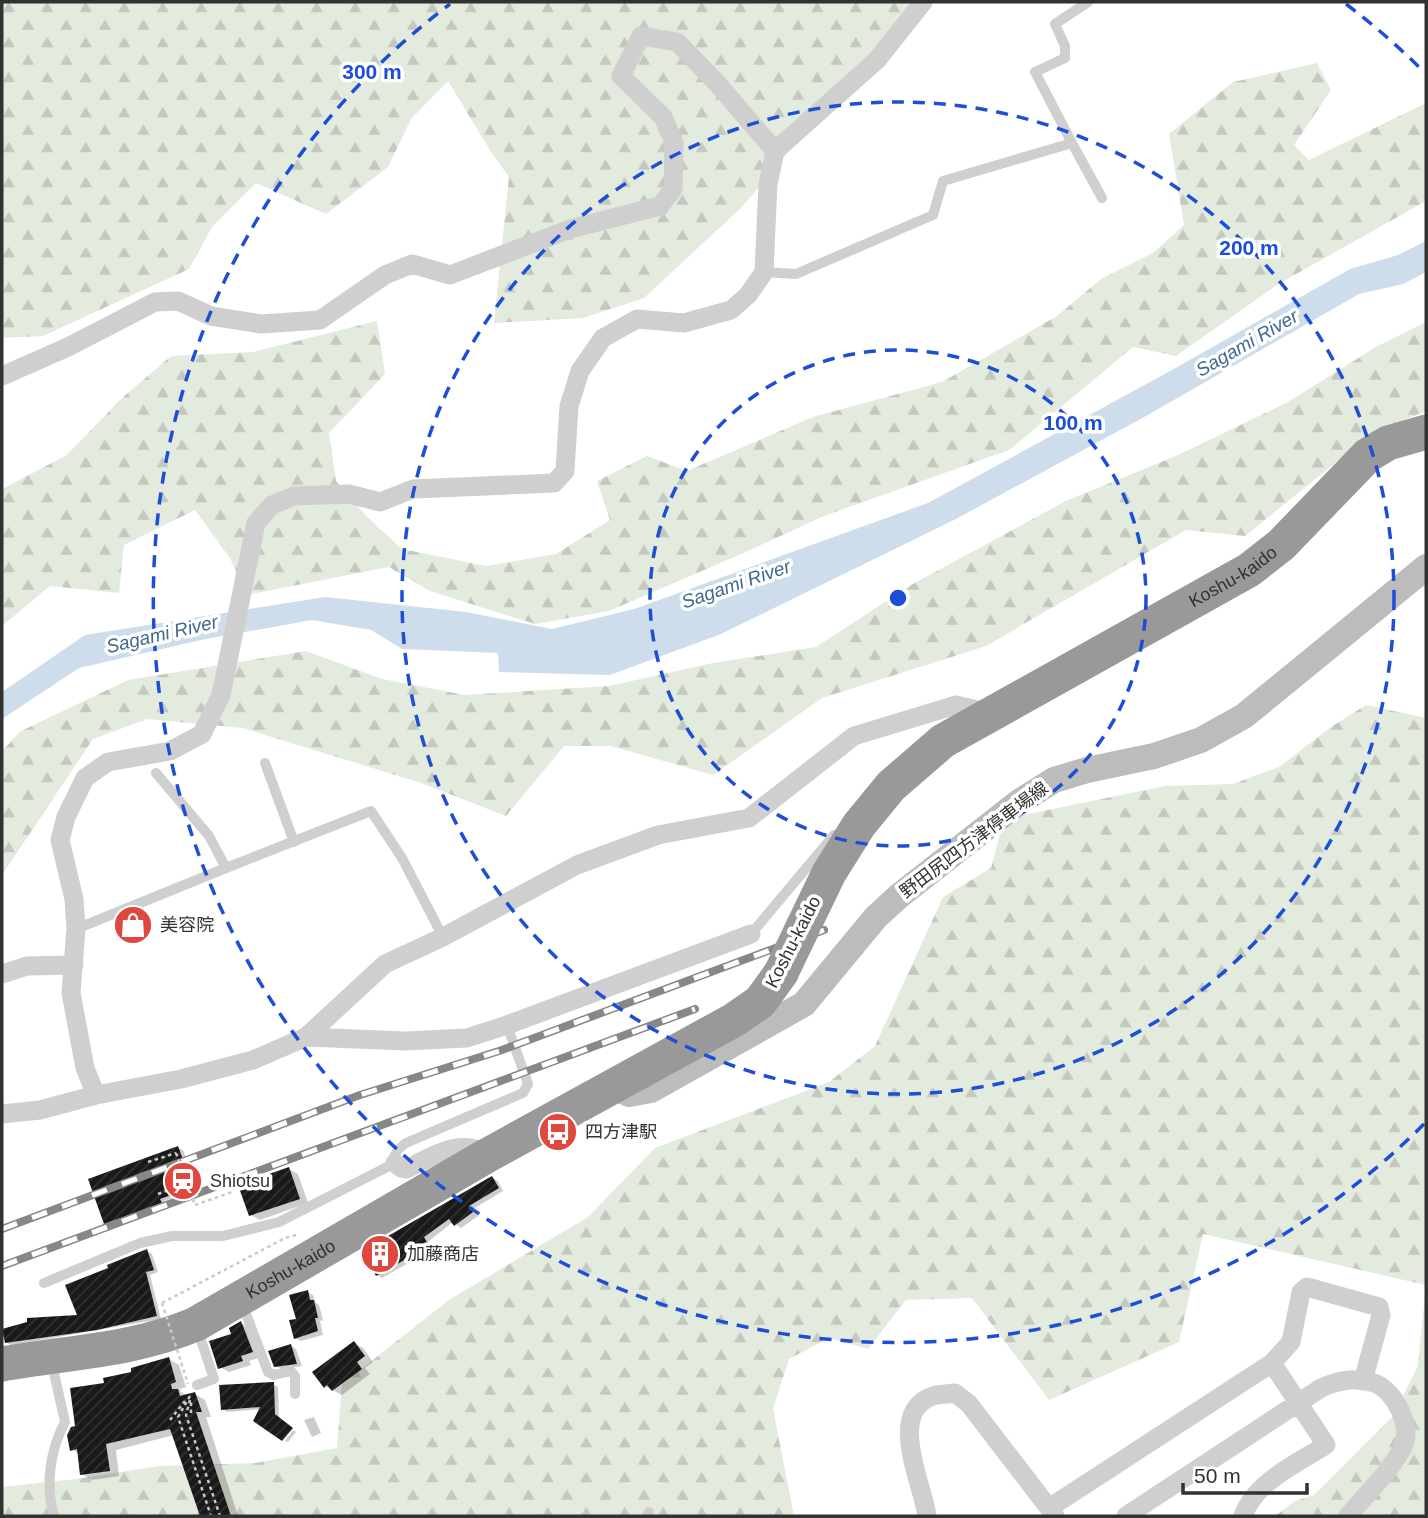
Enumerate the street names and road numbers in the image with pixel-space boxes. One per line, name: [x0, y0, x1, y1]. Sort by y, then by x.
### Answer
street label: Koshu-kaido: [1185, 542, 1281, 612]
street label: 野田尻四方津停車場線: [896, 778, 1052, 902]
street label: Koshu-kaido: [761, 893, 825, 991]
street label: Koshu-kaido: [242, 1235, 339, 1303]

